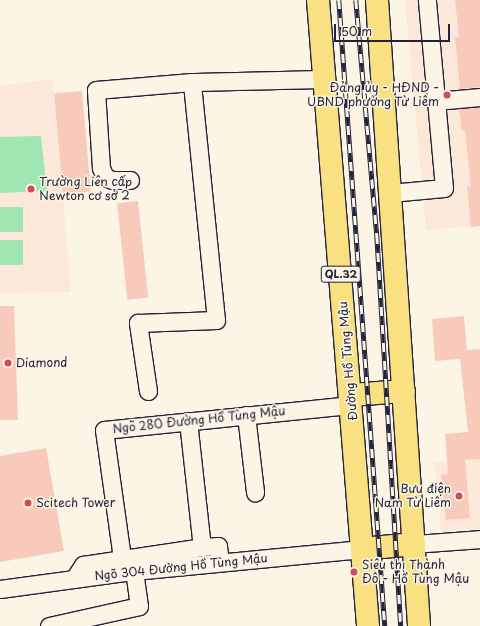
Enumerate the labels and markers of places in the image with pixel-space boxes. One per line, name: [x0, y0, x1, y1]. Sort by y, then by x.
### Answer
place label: Đảng ủy - HĐND - UBND phường Từ Liêm: [307, 81, 439, 109]
marker: Đảng ủy - HĐND - UBND phường Từ Liêm: [442, 90, 452, 100]
place label: Trường Liên cấp Newton cơ sở 2: [39, 175, 132, 203]
marker: Trường Liên cấp Newton cơ sở 2: [26, 184, 36, 194]
place label: Diamond: [16, 356, 67, 370]
marker: Diamond: [3, 358, 13, 368]
place label: Bưu điện Nam Từ Liêm: [374, 482, 451, 510]
marker: Bưu điện Nam Từ Liêm: [454, 491, 464, 501]
place label: Scitech Tower: [36, 496, 115, 510]
marker: Scitech Tower: [23, 498, 33, 508]
place label: Siêu thị Thành Đô - Hồ Tùng Mậu: [362, 558, 470, 586]
marker: Siêu thị Thành Đô - Hồ Tùng Mậu: [349, 567, 359, 577]

